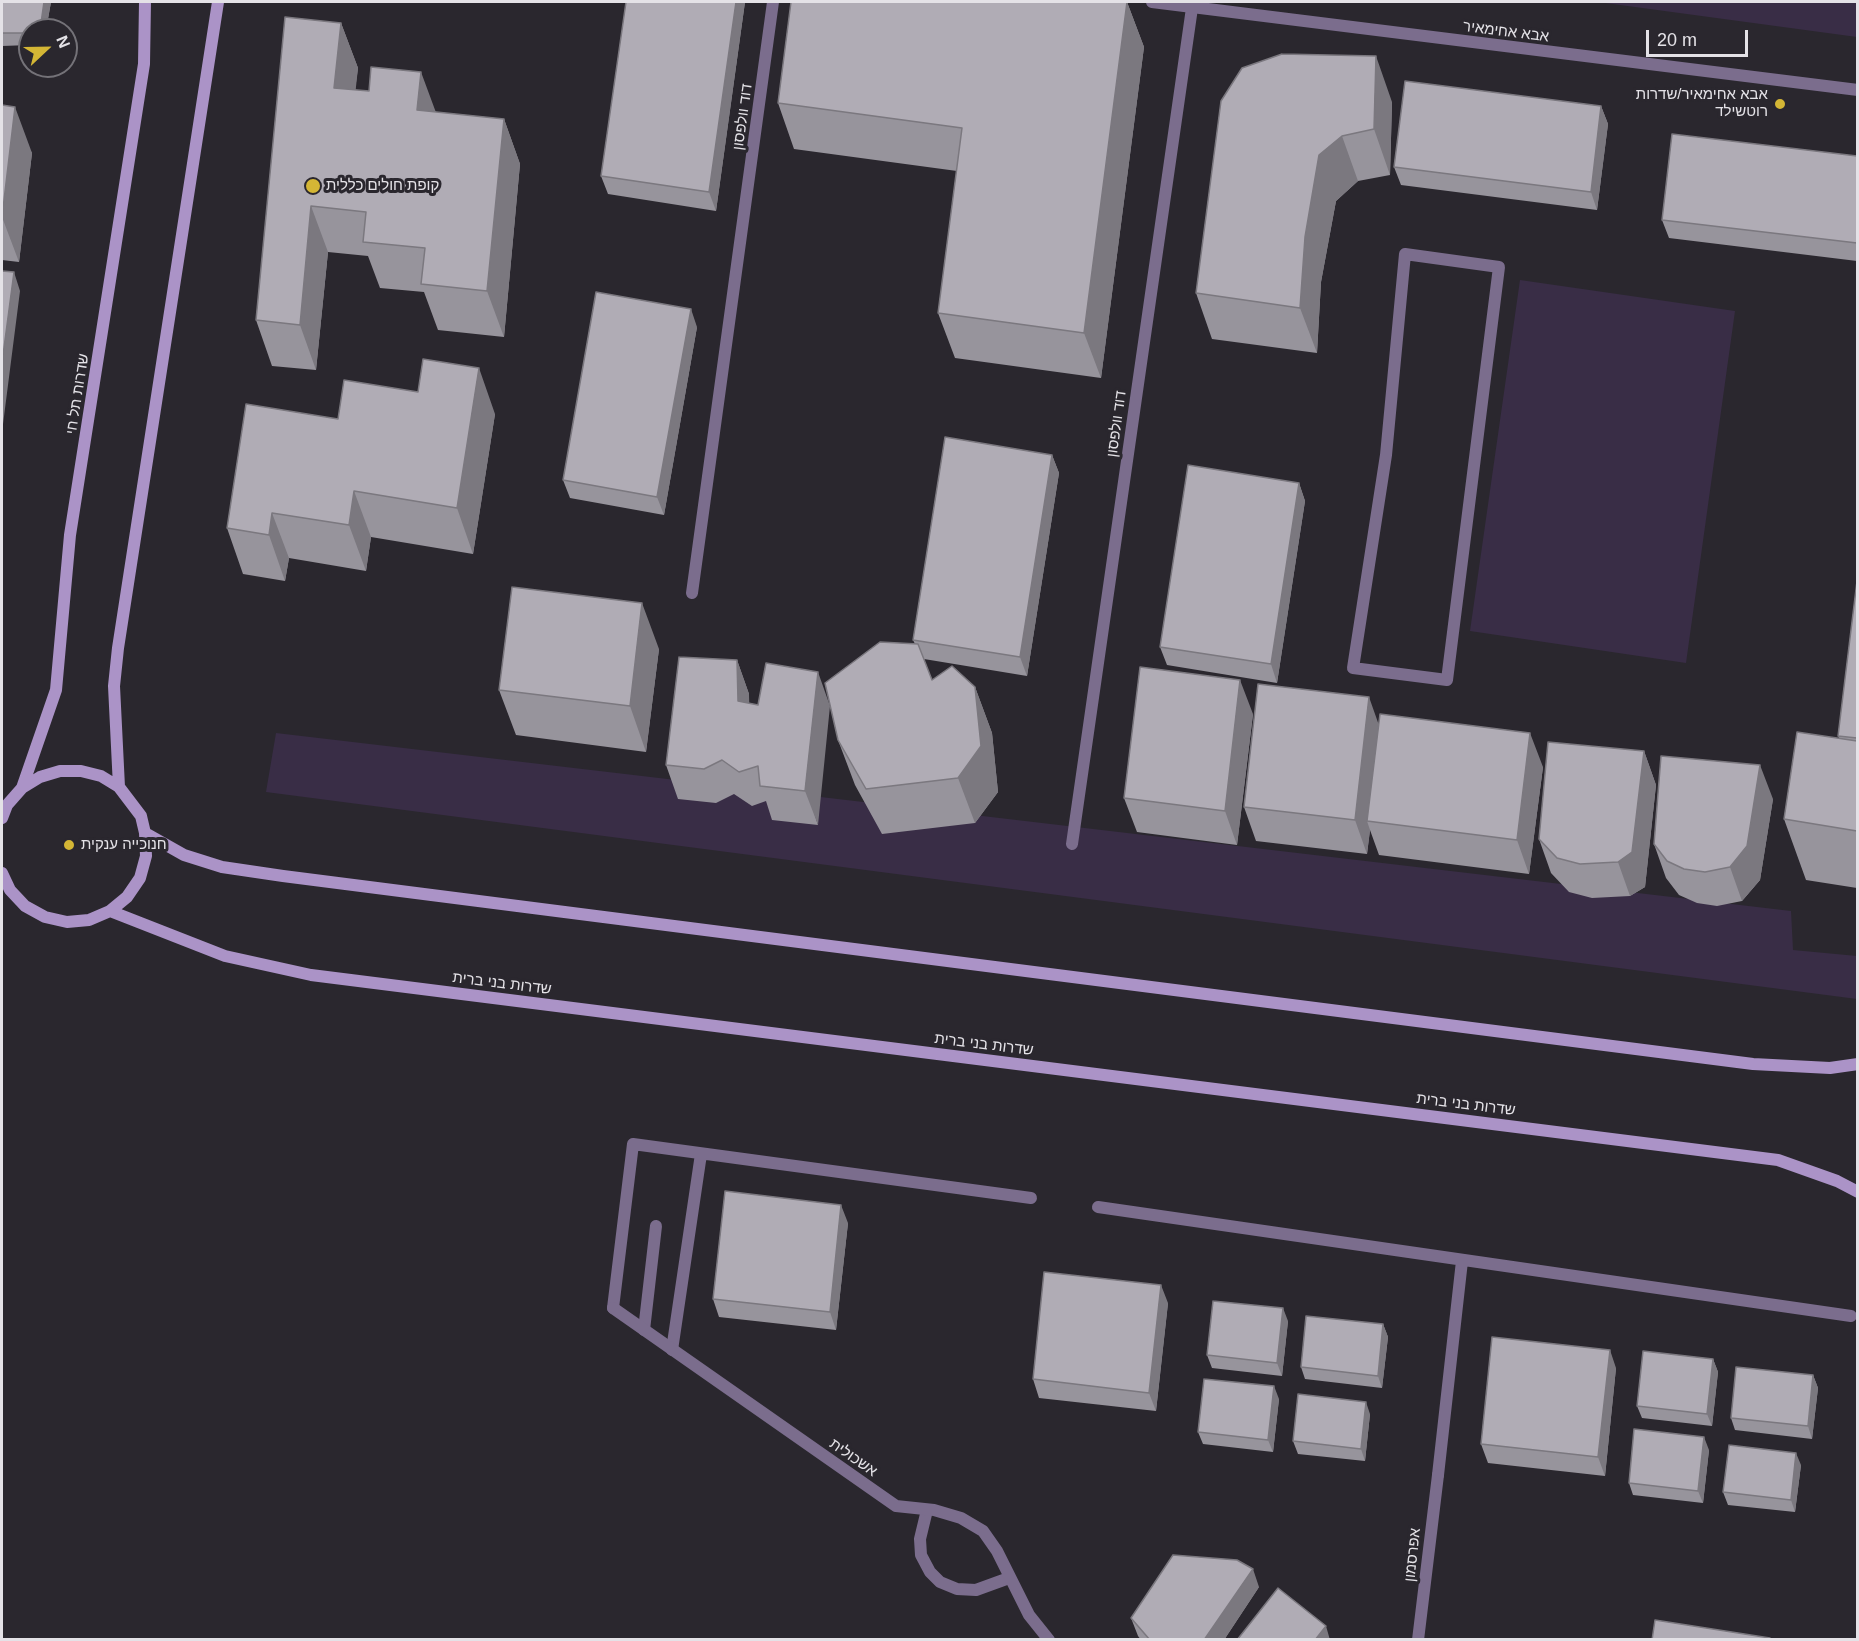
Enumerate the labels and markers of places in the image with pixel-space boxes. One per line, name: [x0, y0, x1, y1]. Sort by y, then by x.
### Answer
place label: אבא אחימאיר/שדרות רוטשילד: [1636, 86, 1768, 121]
marker: אבא אחימאיר/שדרות רוטשילד: [1773, 97, 1787, 111]
marker: קופת חולים כללית: [304, 177, 322, 195]
place label: קופת חולים כללית: [326, 177, 439, 195]
place label: חנוכייה ענקית: [81, 836, 167, 854]
marker: חנוכייה ענקית: [62, 838, 76, 852]

